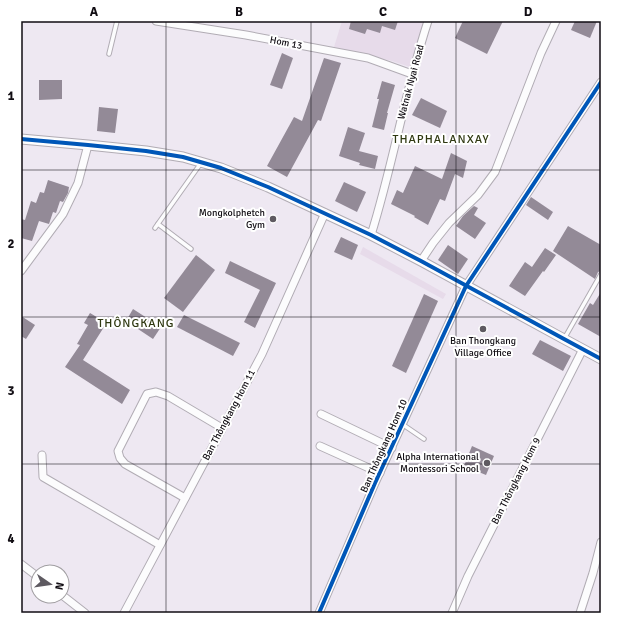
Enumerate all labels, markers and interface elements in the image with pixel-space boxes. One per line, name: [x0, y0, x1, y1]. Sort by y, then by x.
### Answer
text: A: [90, 4, 99, 20]
text: B: [235, 4, 243, 20]
text: C: [379, 4, 387, 20]
text: D: [524, 4, 533, 20]
street label: Hom 13: [269, 34, 303, 52]
street label: Watnak Nyai Road: [395, 43, 427, 121]
text: 1: [7, 88, 15, 104]
district label: THAPHALANXAY: [392, 132, 490, 147]
place label: Mongkolphetch Gym: [199, 207, 265, 231]
marker: Mongkolphetch Gym: [268, 214, 278, 224]
text: 2: [7, 236, 15, 252]
district label: THÔNGKANG: [97, 316, 175, 331]
marker: Ban Thongkang Village Office: [478, 324, 488, 334]
place label: Ban Thongkang Village Office: [450, 335, 516, 359]
street label: Ban Thôngkang Hom 11: [200, 368, 258, 462]
text: 3: [7, 383, 15, 399]
street label: Ban Thôngkang Hom 10: [358, 397, 410, 495]
street label: Ban Thôngkang Hom 9: [489, 436, 543, 526]
place label: Alpha International Montessori School: [396, 451, 479, 475]
marker: Alpha International Montessori School: [482, 458, 492, 468]
text: 4: [7, 531, 15, 547]
north arrow: [30, 564, 70, 604]
text: N: [52, 581, 66, 591]

